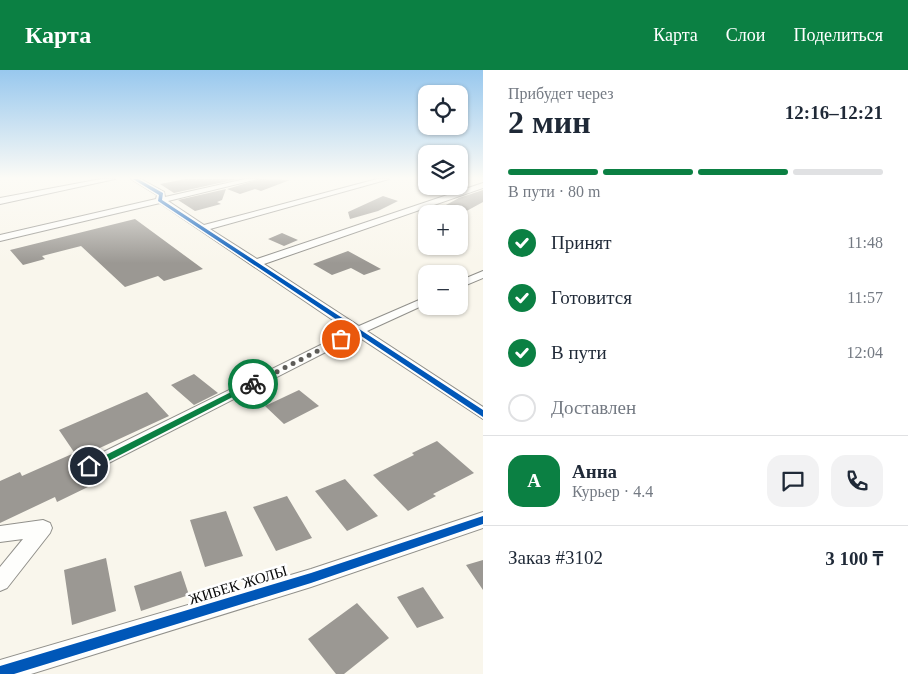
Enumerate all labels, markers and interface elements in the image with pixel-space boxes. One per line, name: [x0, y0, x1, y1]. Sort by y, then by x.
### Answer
text: Карта: [25, 22, 91, 48]
text: Карта: [653, 25, 698, 45]
text: Слои: [726, 25, 765, 45]
text: Поделиться: [793, 25, 883, 45]
map controls: [418, 85, 468, 315]
button: locate: [418, 85, 468, 135]
text: Прибудет через: [508, 85, 614, 102]
text: 12:16–12:21: [785, 102, 883, 123]
text: 2 мин: [508, 104, 591, 140]
button: layers: [418, 145, 468, 195]
text: В пути · 80 m: [508, 183, 601, 200]
button: +: [418, 205, 468, 255]
icon: check: [508, 229, 536, 257]
text: Принят: [551, 232, 612, 253]
text: 11:48: [847, 234, 883, 251]
button: −: [418, 265, 468, 315]
icon: check: [508, 284, 536, 312]
text: Готовится: [551, 287, 632, 308]
text: 11:57: [847, 289, 883, 306]
pin: [320, 318, 362, 360]
icon: bag: [327, 325, 355, 353]
icon: check: [508, 339, 536, 367]
text: В пути: [551, 342, 607, 363]
text: 12:04: [847, 344, 883, 361]
courier: [228, 359, 278, 409]
icon: bike: [239, 370, 267, 398]
text: Доставлен: [551, 397, 636, 418]
pin: [68, 445, 110, 487]
icon: home: [75, 452, 103, 480]
button: chat: [767, 455, 819, 507]
button: phone: [831, 455, 883, 507]
text: Анна: [572, 461, 617, 482]
text: А: [527, 470, 541, 491]
text: Курьер · 4.4: [572, 483, 653, 500]
text: Заказ #3102: [508, 547, 603, 568]
text: 3 100 ₸: [825, 548, 883, 569]
street label: ЖИБЕК ЖОЛЫ: [187, 562, 289, 608]

